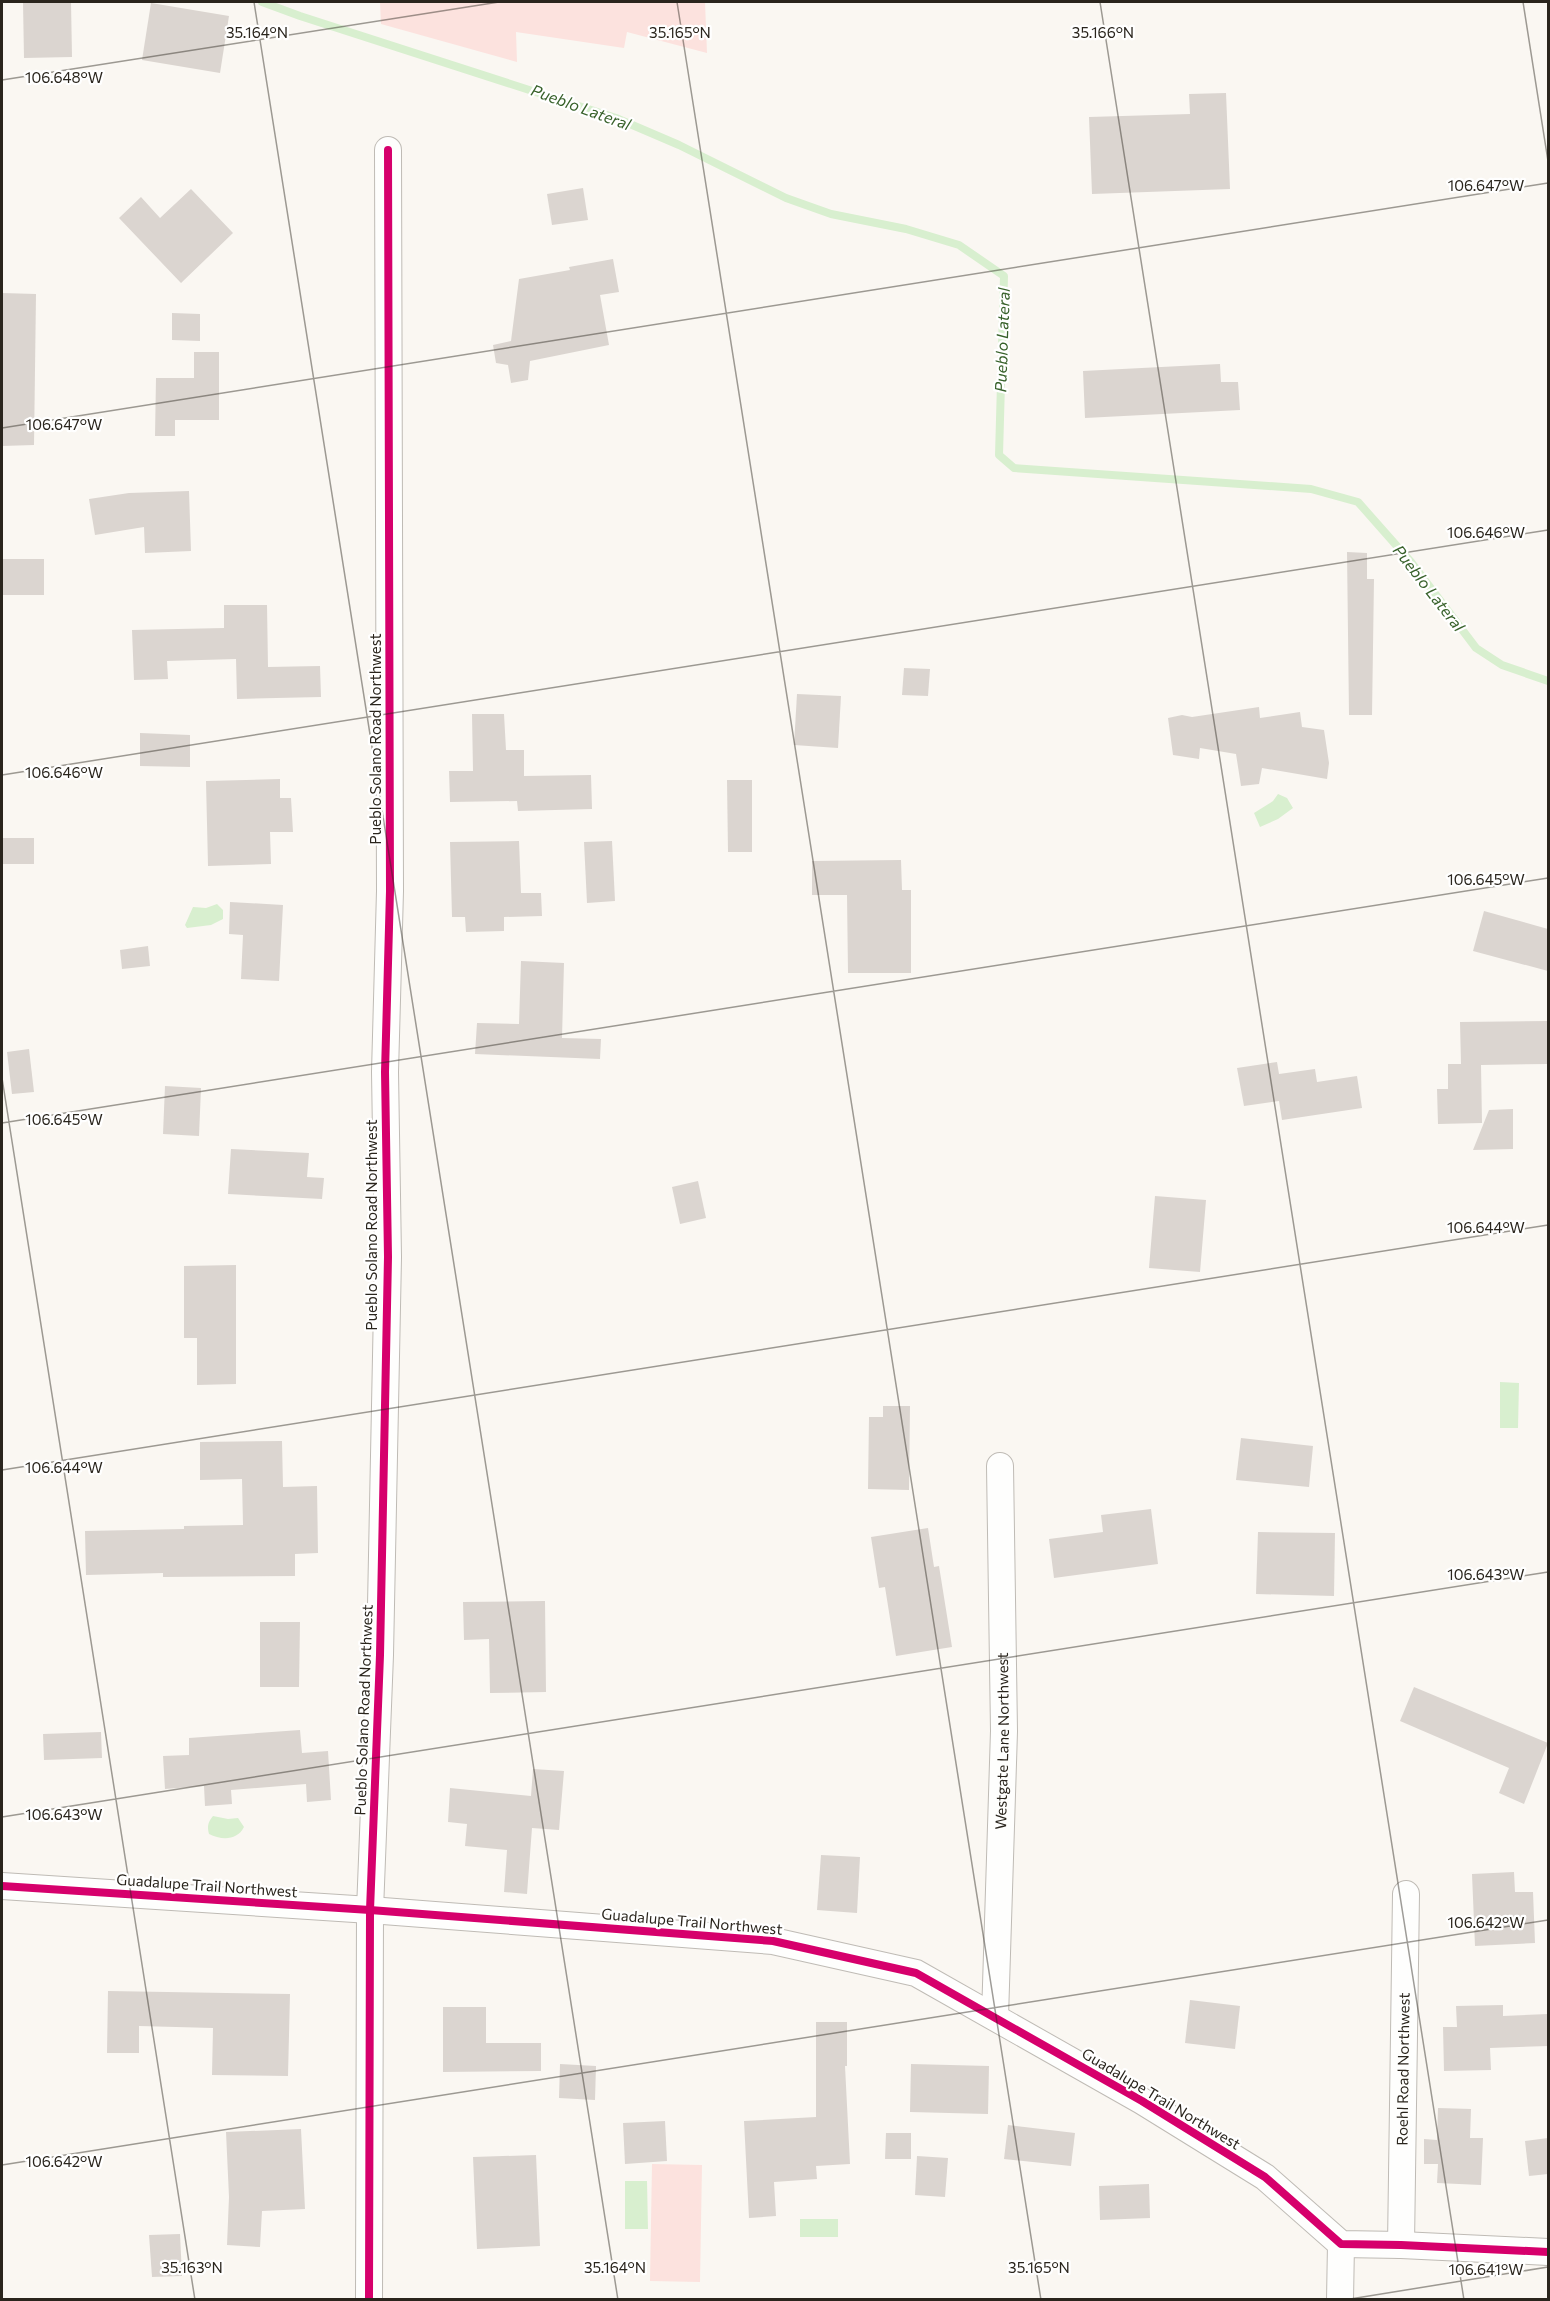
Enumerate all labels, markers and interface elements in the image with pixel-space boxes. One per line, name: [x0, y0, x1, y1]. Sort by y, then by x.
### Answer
text: 35.164°N: [226, 23, 288, 41]
text: 35.165°N: [649, 23, 711, 41]
text: 35.166°N: [1072, 23, 1134, 41]
text: 106.648°W: [25, 68, 103, 86]
water label: Pueblo Lateral: [529, 80, 634, 134]
text: 106.647°W: [1448, 176, 1524, 194]
water label: Pueblo Lateral: [990, 286, 1013, 393]
text: 106.647°W: [26, 415, 102, 433]
text: 106.646°W: [1447, 523, 1525, 541]
water label: Pueblo Lateral: [1390, 541, 1470, 636]
street label: Pueblo Solano Road Northwest: [366, 633, 384, 845]
text: 106.646°W: [25, 763, 103, 781]
text: 106.645°W: [1447, 870, 1525, 888]
text: 106.645°W: [25, 1110, 103, 1128]
street label: Pueblo Solano Road Northwest: [362, 1119, 380, 1331]
text: 106.644°W: [1447, 1218, 1525, 1236]
text: 106.644°W: [25, 1458, 103, 1476]
text: 106.643°W: [1447, 1565, 1525, 1583]
street label: Pueblo Solano Road Northwest: [350, 1604, 376, 1816]
street label: Westgate Lane Northwest: [991, 1652, 1012, 1830]
text: 106.643°W: [25, 1805, 103, 1823]
street label: Guadalupe Trail Northwest: [116, 1870, 298, 1900]
street label: Guadalupe Trail Northwest: [601, 1904, 783, 1938]
text: 106.642°W: [1447, 1913, 1525, 1931]
street label: Roehl Road Northwest: [1392, 1992, 1413, 2146]
street label: Guadalupe Trail Northwest: [1079, 2044, 1244, 2153]
text: 106.642°W: [25, 2152, 103, 2170]
text: 35.163°N: [161, 2258, 223, 2276]
text: 35.164°N: [584, 2258, 646, 2276]
text: 35.165°N: [1008, 2258, 1070, 2276]
text: 106.641°W: [1449, 2260, 1523, 2278]

